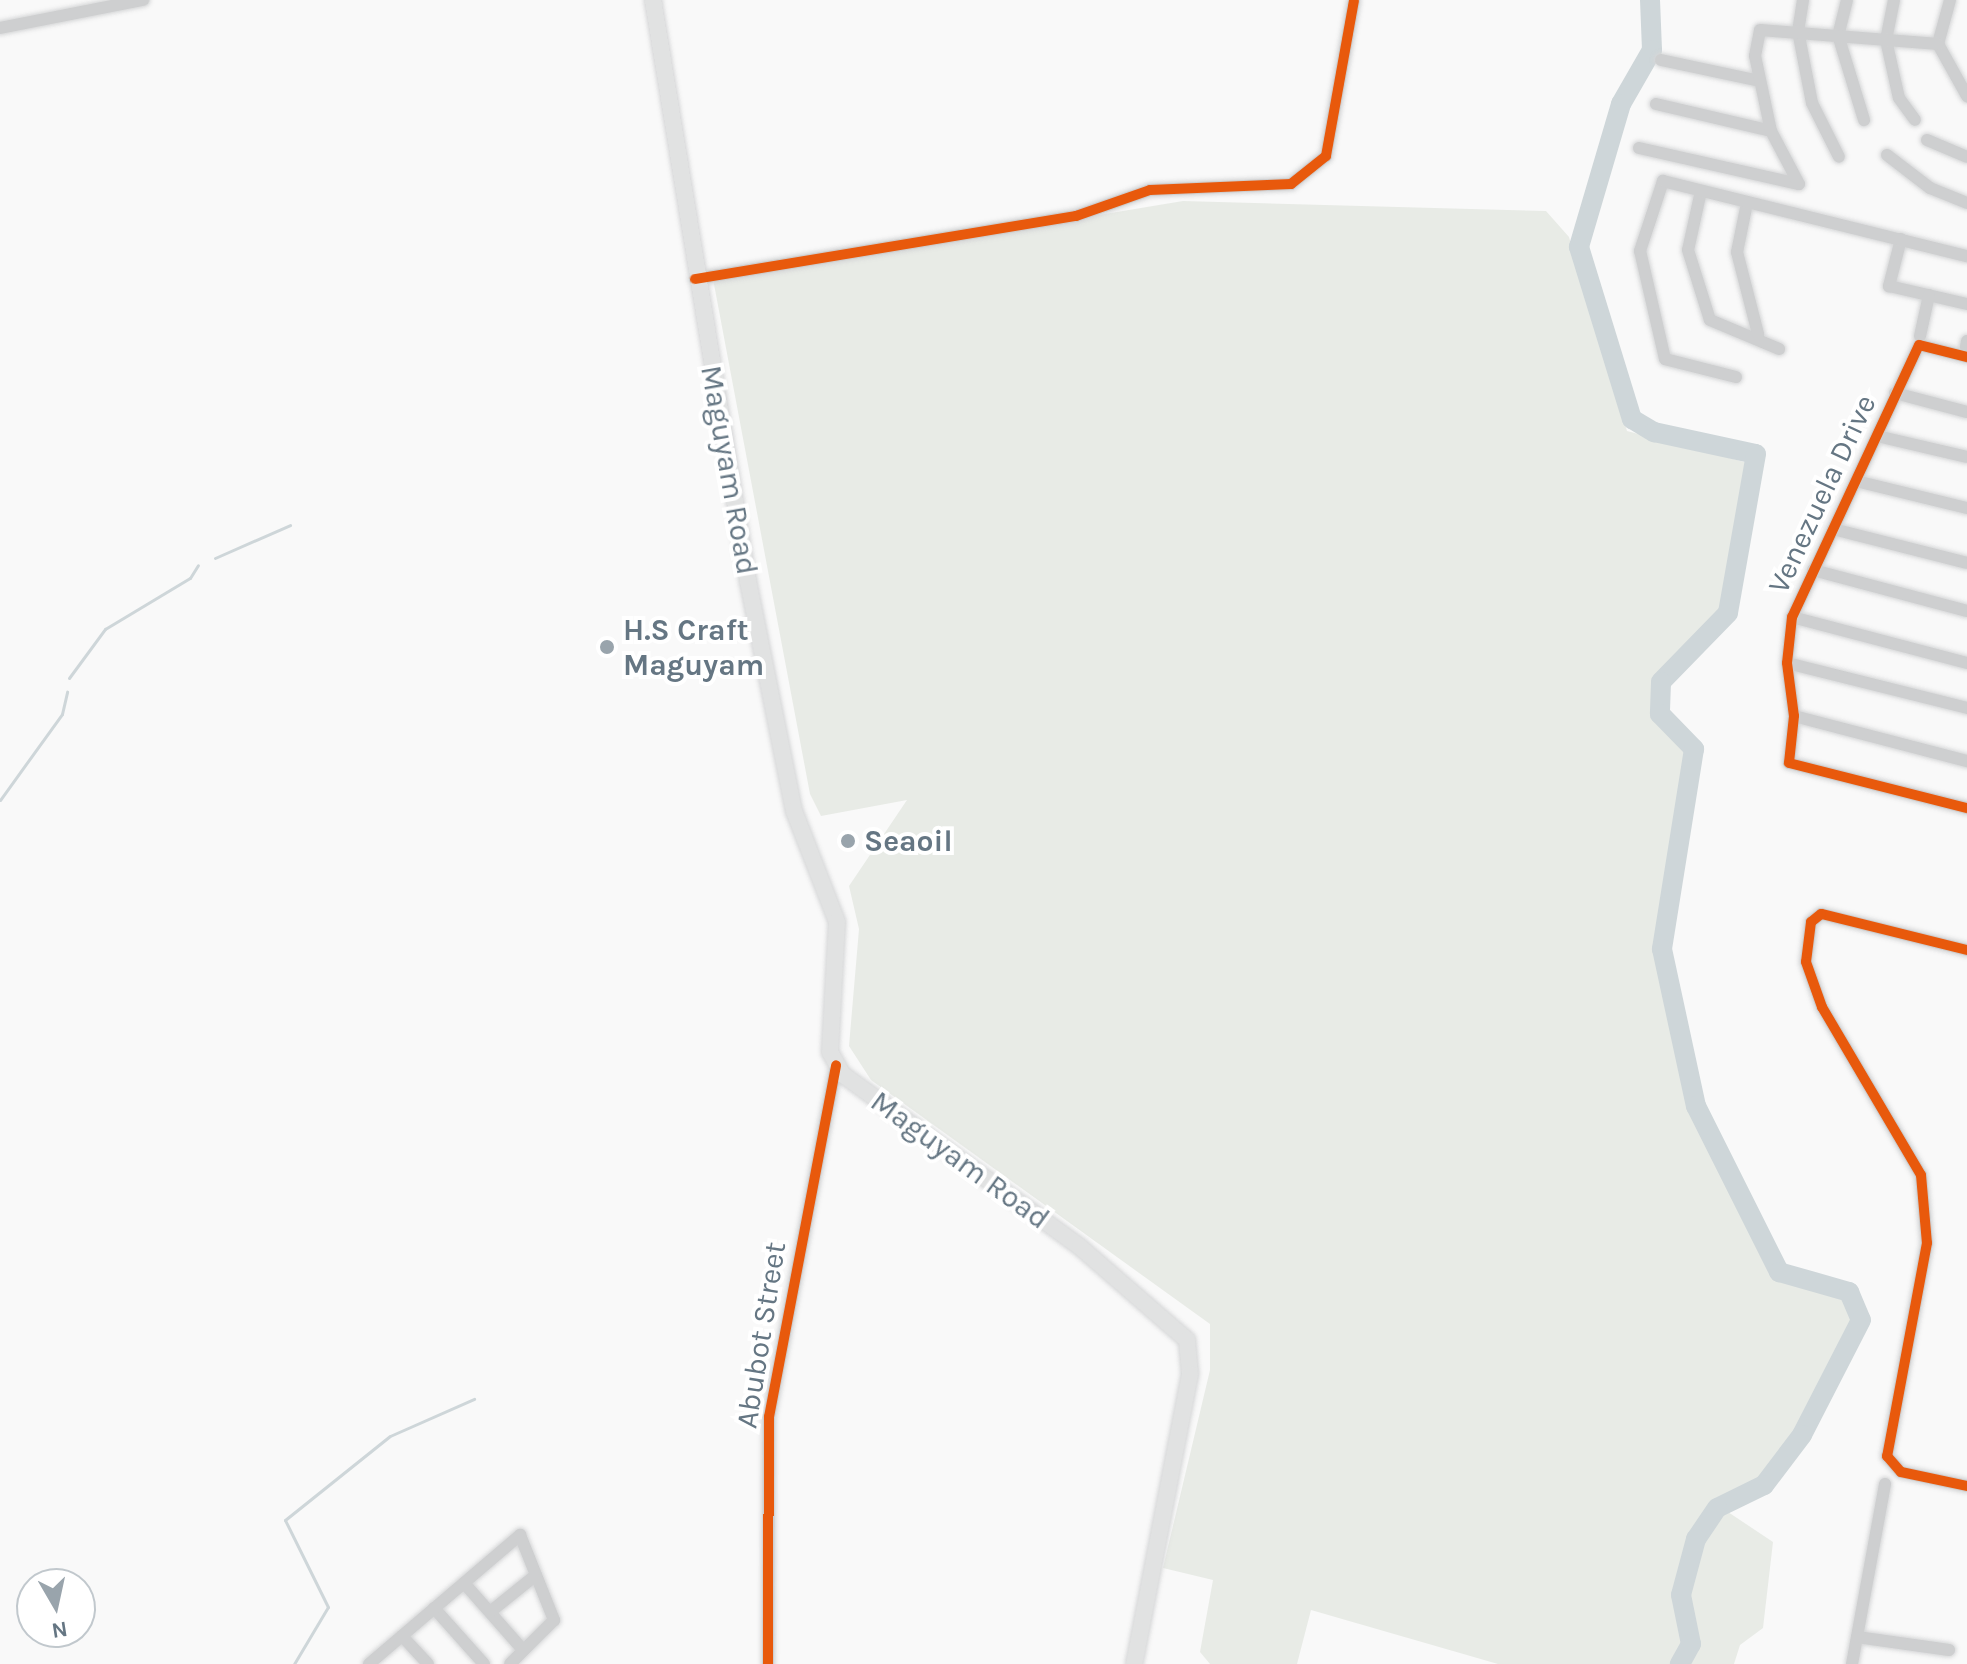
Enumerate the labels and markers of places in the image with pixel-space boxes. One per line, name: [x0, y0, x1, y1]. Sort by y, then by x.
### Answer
place label: H.S Craft Maguyam: [623, 612, 764, 682]
marker: H.S Craft Maguyam: [598, 638, 616, 656]
place label: Seaoil: [864, 823, 953, 859]
marker: Seaoil: [839, 832, 857, 850]

